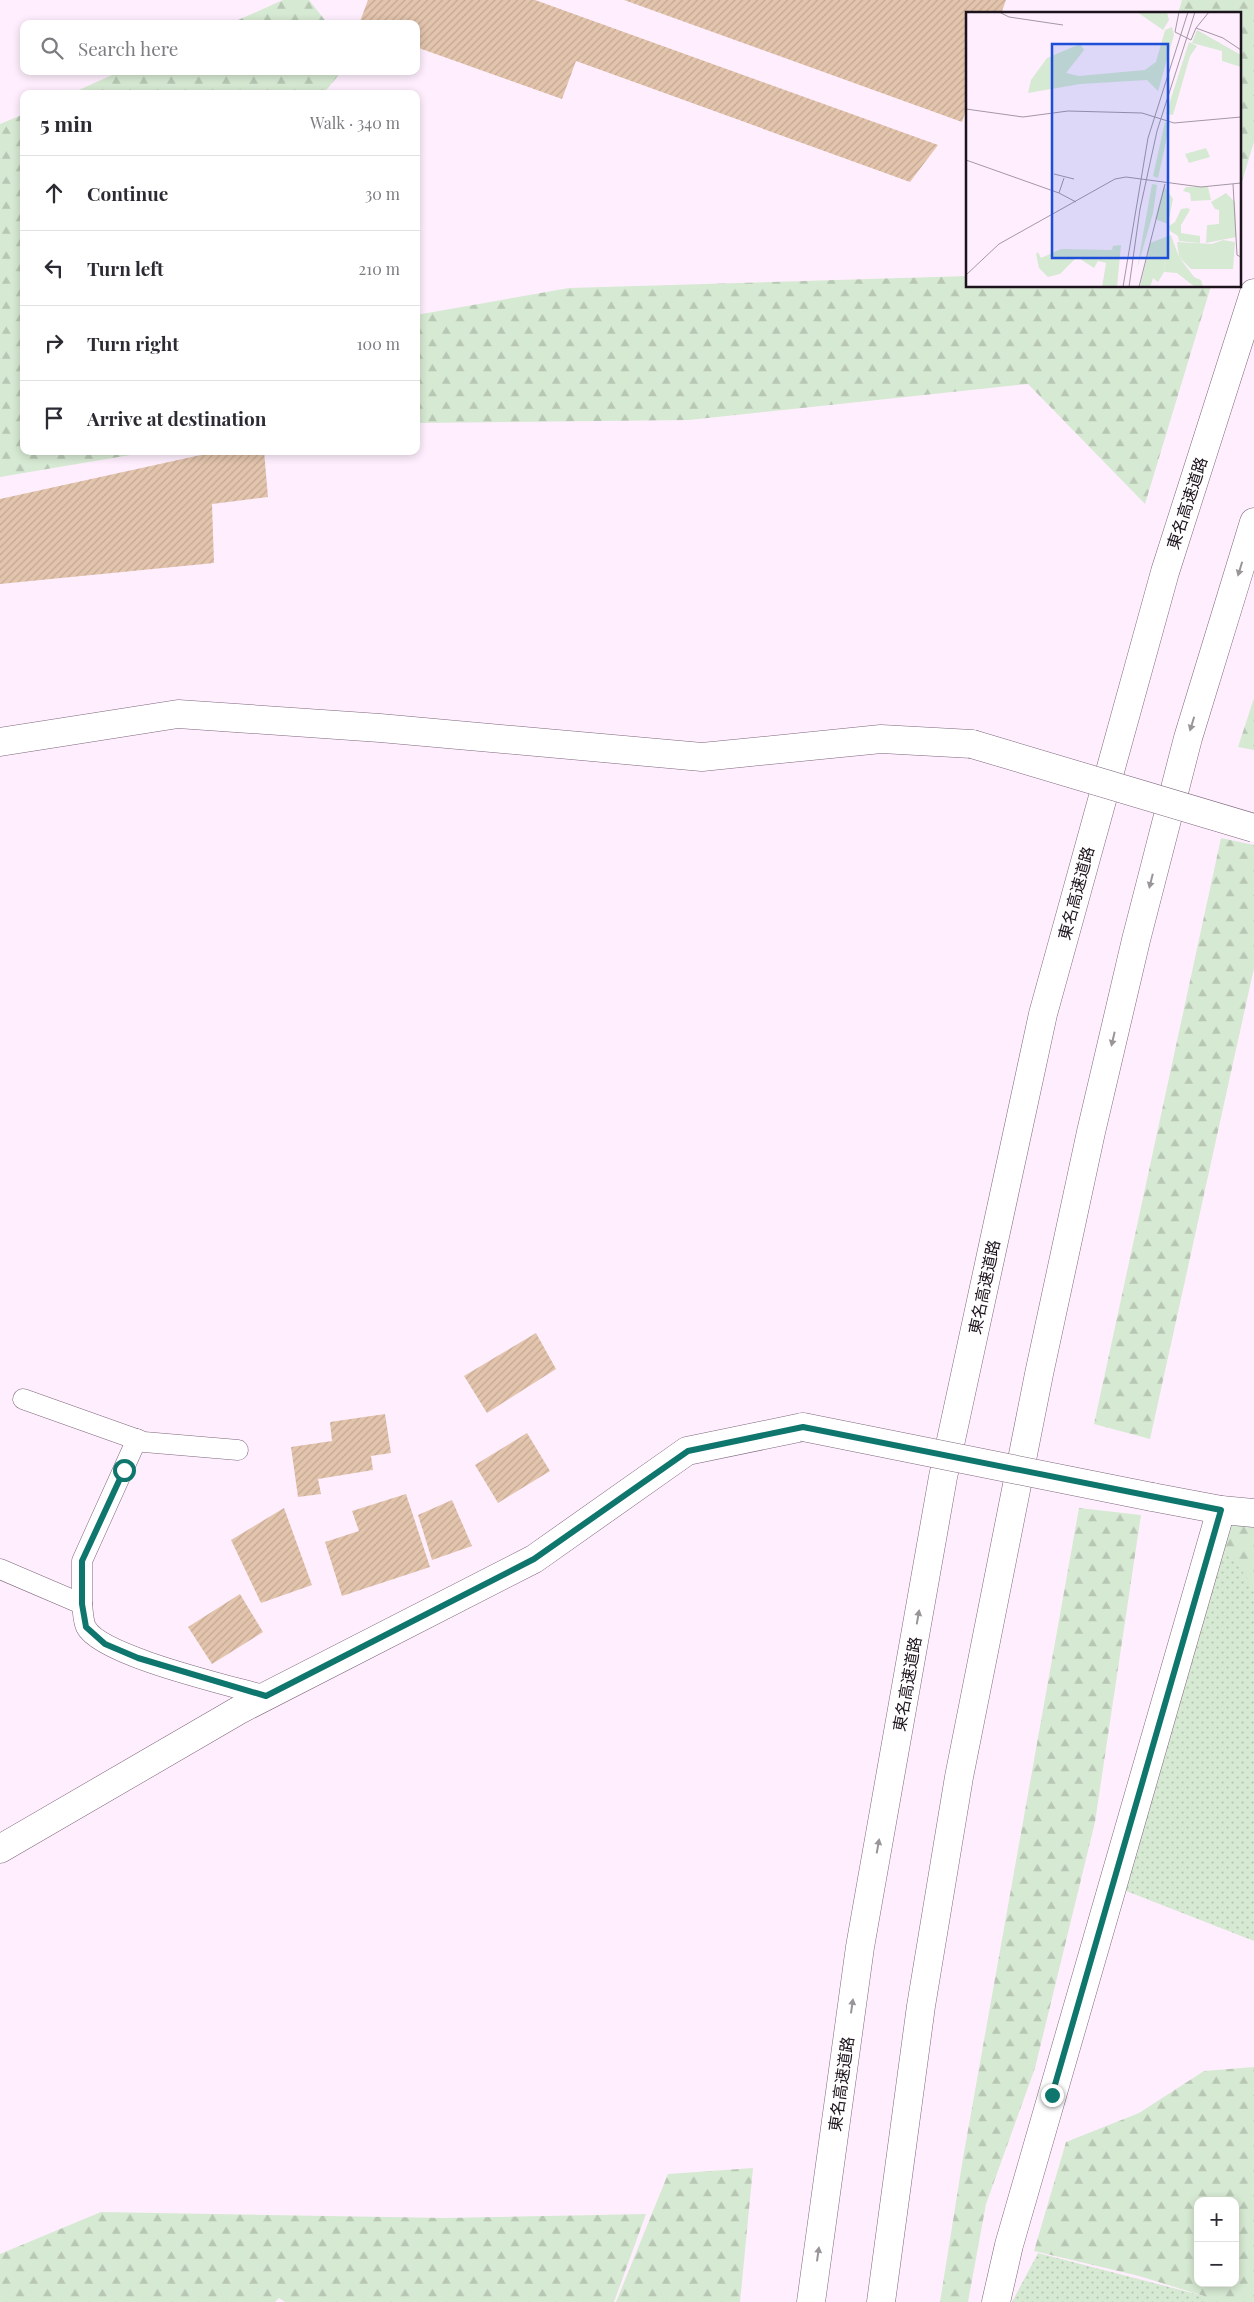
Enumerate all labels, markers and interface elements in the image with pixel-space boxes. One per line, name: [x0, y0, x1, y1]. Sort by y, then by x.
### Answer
inset map: [966, 12, 1242, 288]
search box: [20, 20, 420, 75]
icon: search: [38, 34, 66, 62]
text: Search here: [78, 35, 178, 61]
text: 5 min: [40, 109, 93, 137]
text: Walk · 340 m: [310, 112, 400, 133]
icon: ahead: [40, 179, 68, 207]
text: Continue: [87, 180, 168, 206]
text: 30 m: [365, 183, 400, 204]
icon: left: [40, 254, 68, 282]
text: Turn left: [87, 255, 164, 281]
text: 210 m: [359, 258, 400, 279]
icon: right: [40, 329, 68, 357]
text: Turn right: [87, 330, 179, 356]
text: 100 m: [357, 333, 400, 354]
icon: arrive: [40, 404, 68, 432]
text: Arrive at destination: [87, 405, 267, 431]
street label: 東名高速道路: [1162, 454, 1211, 552]
one-way arrow: [1235, 561, 1243, 576]
one-way arrow: [1187, 717, 1195, 732]
street label: 東名高速道路: [1053, 844, 1098, 942]
one-way arrow: [1147, 874, 1155, 889]
one-way arrow: [1109, 1032, 1117, 1047]
street label: 東名高速道路: [963, 1238, 1004, 1336]
route start: [113, 1459, 136, 1482]
one-way arrow: [915, 1608, 923, 1624]
street label: 東名高速道路: [888, 1635, 925, 1733]
one-way arrow: [875, 1837, 883, 1853]
one-way arrow: [848, 1998, 856, 2014]
street label: 東名高速道路: [823, 2035, 858, 2133]
route end: [1041, 2084, 1064, 2107]
map controls: [1194, 2197, 1239, 2287]
button: +: [1194, 2197, 1239, 2242]
button: −: [1194, 2242, 1239, 2287]
one-way arrow: [814, 2245, 822, 2261]

